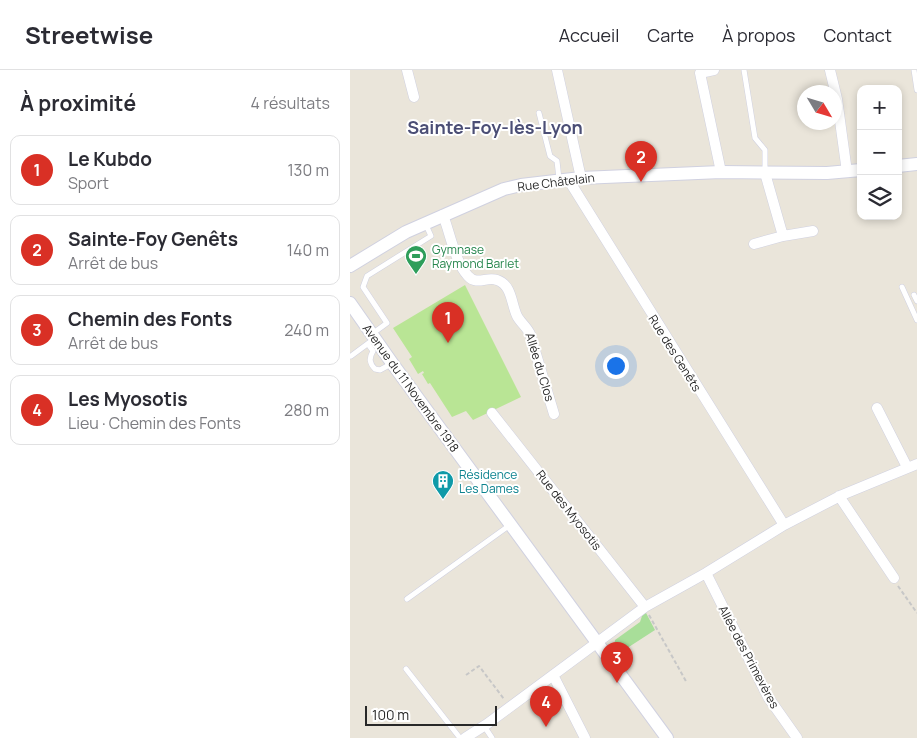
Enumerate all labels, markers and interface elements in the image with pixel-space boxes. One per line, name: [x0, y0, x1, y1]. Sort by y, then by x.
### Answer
text: Streetwise: [25, 18, 153, 51]
text: Accueil: [559, 23, 619, 47]
text: Carte: [647, 23, 694, 47]
text: À propos: [722, 23, 795, 47]
text: Contact: [823, 23, 892, 47]
north arrow: [797, 85, 842, 130]
map controls: [857, 85, 902, 220]
button: +: [857, 85, 902, 130]
text: À proximité: [20, 89, 136, 117]
text: 4 résultats: [251, 92, 330, 114]
district label: Sainte-Foy-lès-Lyon: [407, 115, 583, 139]
button: −: [857, 130, 902, 175]
pin: 2: [625, 141, 657, 182]
text: Le Kubdo: [68, 146, 152, 172]
text: 1: [33, 159, 41, 181]
text: 130 m: [287, 159, 329, 181]
street label: Rue Châtelain: [517, 169, 595, 195]
text: Sport: [68, 172, 109, 194]
button: layers: [857, 175, 902, 220]
text: Sainte-Foy Genêts: [68, 226, 238, 252]
text: 2: [32, 239, 42, 261]
text: 140 m: [287, 239, 329, 261]
place label: Gymnase Raymond Barlet: [432, 241, 519, 272]
sports icon: Gymnase Raymond Barlet: [404, 244, 428, 275]
text: Arrêt de bus: [68, 252, 158, 274]
pin: 1: [432, 302, 464, 343]
text: Chemin des Fonts: [68, 306, 232, 332]
street label: Rue des Genêts: [645, 311, 705, 395]
text: 3: [32, 319, 42, 341]
text: 240 m: [284, 319, 329, 341]
street label: Avenue du 11 Novembre 1918: [359, 321, 463, 455]
street label: Allée du Clos: [521, 331, 559, 403]
text: Arrêt de bus: [68, 332, 158, 354]
your location: [603, 353, 629, 379]
text: Les Myosotis: [68, 386, 188, 412]
text: 4: [32, 399, 42, 421]
text: 280 m: [284, 399, 329, 421]
text: Lieu · Chemin des Fonts: [68, 412, 241, 434]
place label: Résidence Les Dames: [459, 466, 519, 497]
street label: Rue des Myosotis: [532, 466, 606, 554]
building icon: Résidence Les Dames: [431, 469, 455, 500]
street label: Allée des Primevères: [715, 603, 783, 711]
pin: 3: [601, 642, 633, 683]
pin: 4: [530, 686, 562, 727]
scale bar: [365, 703, 498, 726]
text: 100 m: [372, 705, 409, 724]

